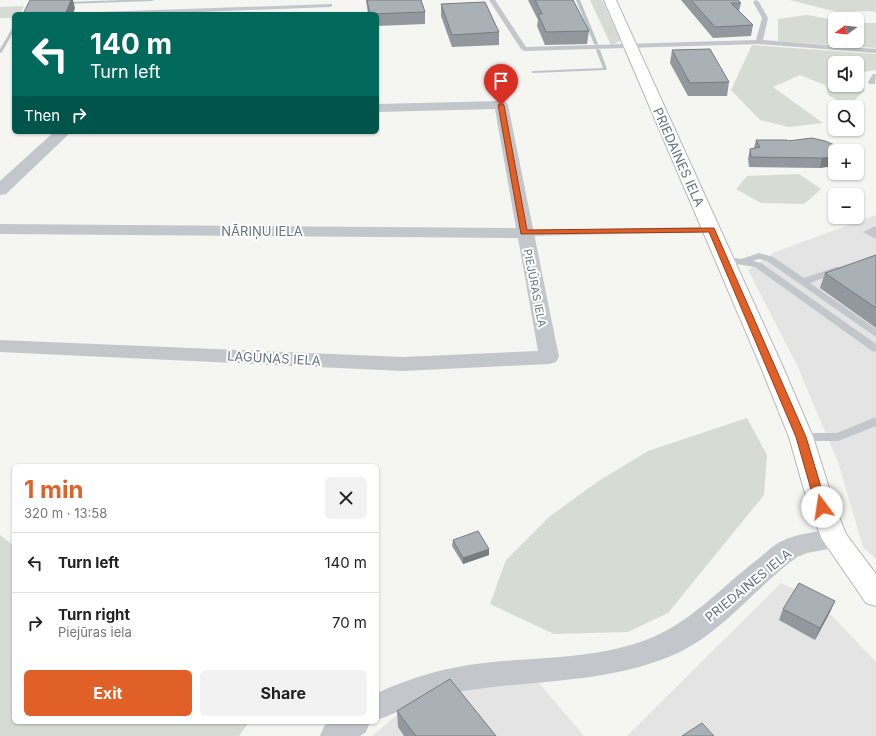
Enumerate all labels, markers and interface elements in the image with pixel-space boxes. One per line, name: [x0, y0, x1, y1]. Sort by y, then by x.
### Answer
north arrow: [828, 12, 864, 48]
map controls: [828, 12, 864, 224]
text: 140 m: [90, 27, 172, 61]
icon: left: [24, 28, 76, 80]
button: sound: [828, 56, 864, 92]
text: Turn left: [90, 61, 160, 82]
pin: [484, 64, 518, 105]
icon: arrive: [490, 70, 512, 92]
button: search: [828, 100, 864, 136]
icon: right: [68, 104, 90, 126]
street label: PRIEDAINES IELA: [650, 105, 708, 209]
text: Then: [24, 106, 60, 125]
button: +: [828, 144, 864, 180]
button: −: [828, 188, 864, 224]
street label: NĀRIŅU IELA: [221, 223, 303, 240]
street label: PIEJŪRAS IELA: [521, 248, 550, 329]
street label: LAGŪNAS IELA: [227, 348, 321, 368]
text: 1 min: [24, 475, 83, 504]
button: close: [325, 477, 367, 519]
position arrow: [801, 486, 843, 528]
text: 320 m · 13:58: [24, 505, 107, 521]
street label: PRIEDAINES IELA: [702, 545, 794, 625]
icon: left: [24, 552, 46, 574]
text: Turn left: [58, 553, 119, 572]
text: 140 m: [324, 553, 367, 572]
text: Turn right: [58, 605, 130, 624]
icon: right: [24, 612, 46, 634]
text: 70 m: [332, 613, 367, 632]
text: Piejūras iela: [58, 624, 132, 640]
button: Exit: [24, 670, 192, 716]
button: Share: [200, 670, 367, 716]

